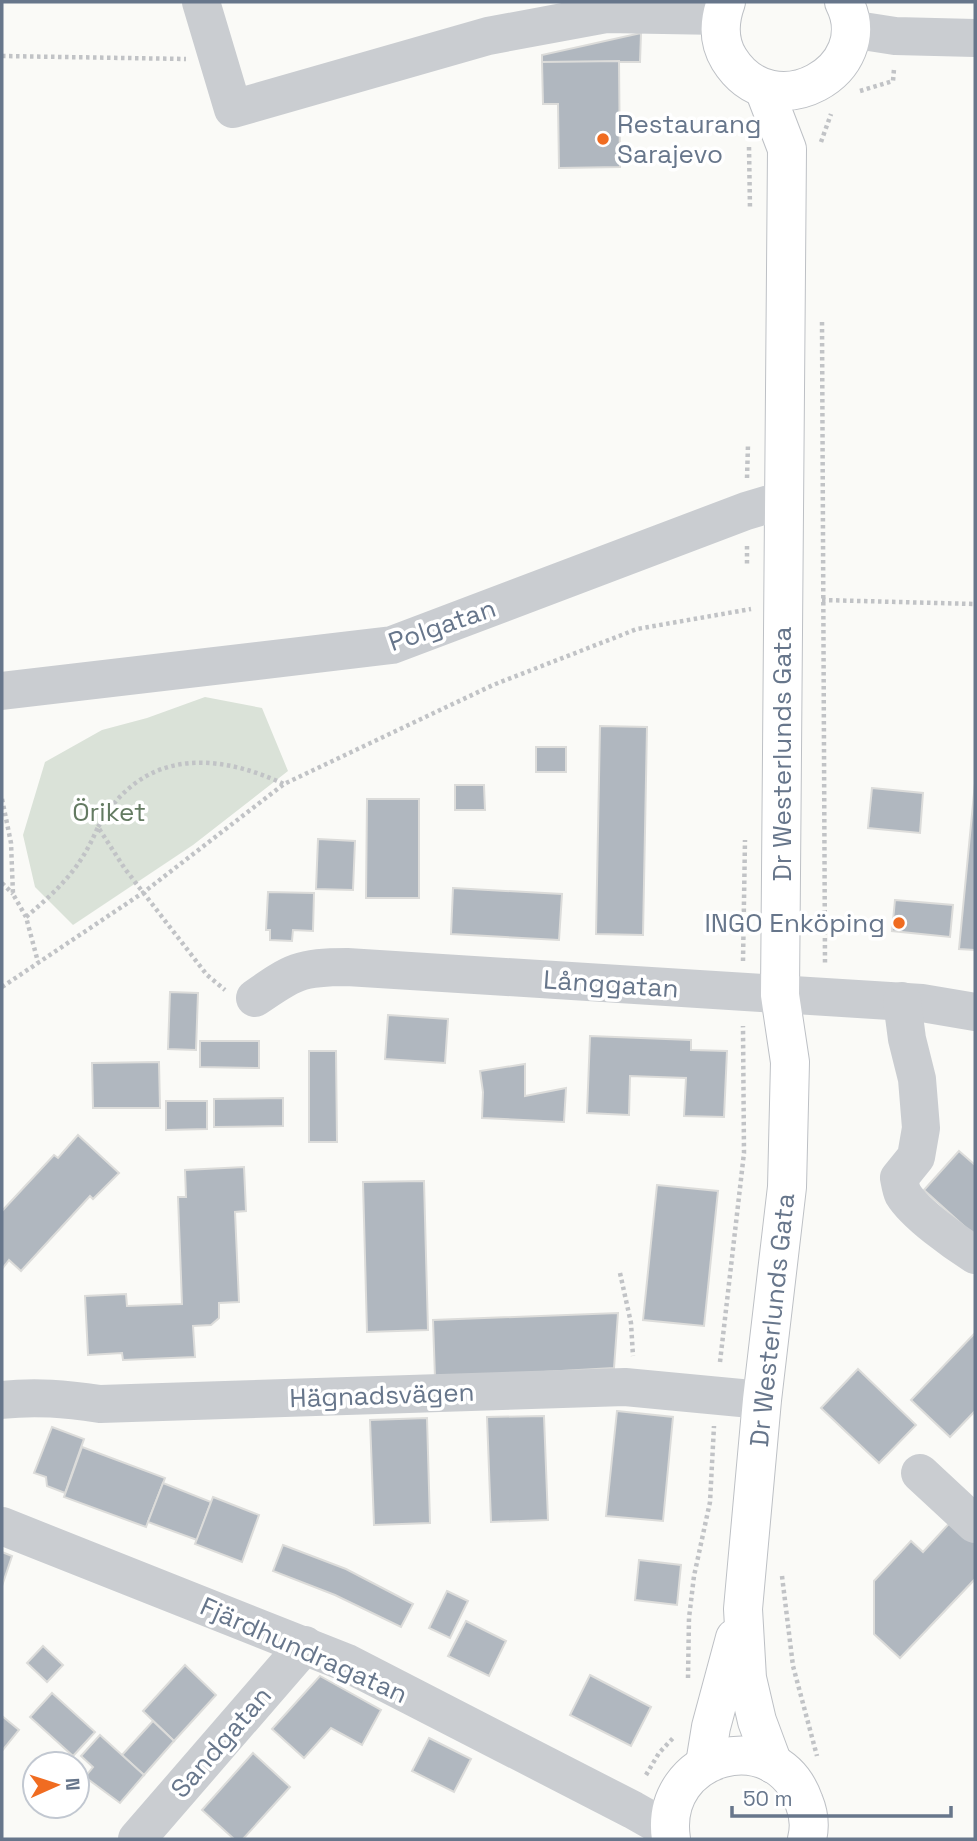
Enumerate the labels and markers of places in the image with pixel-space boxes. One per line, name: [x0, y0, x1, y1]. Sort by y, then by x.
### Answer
place label: Restaurang Sarajevo: [617, 107, 762, 171]
marker: Restaurang Sarajevo: [595, 131, 611, 147]
place label: INGO Enköping: [704, 906, 885, 940]
marker: INGO Enköping: [891, 915, 907, 931]

